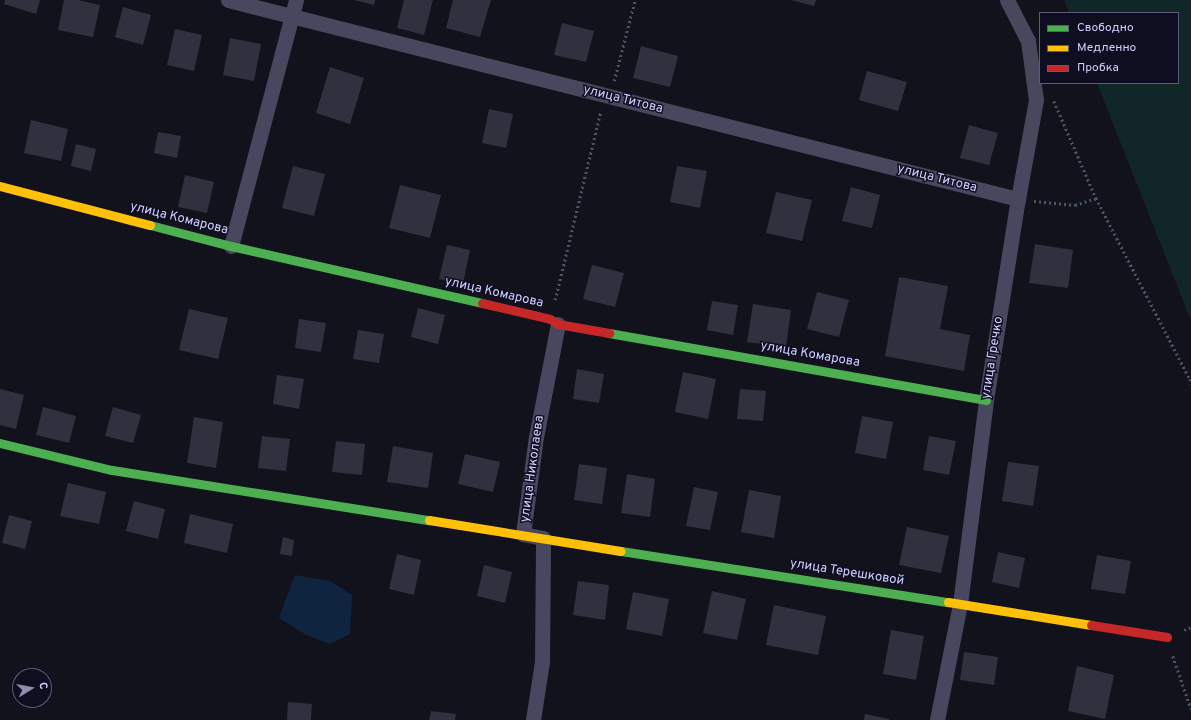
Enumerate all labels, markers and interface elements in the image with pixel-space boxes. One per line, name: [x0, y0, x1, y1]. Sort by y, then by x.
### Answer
legend: [1039, 12, 1179, 84]
text: Свободно: [1077, 20, 1134, 36]
text: Медленно: [1077, 40, 1136, 56]
text: Пробка: [1077, 60, 1119, 76]
street label: улица Титова: [581, 83, 665, 117]
street label: улица Титова: [895, 162, 979, 196]
street label: улица Комарова: [128, 199, 230, 239]
street label: улица Комарова: [443, 274, 545, 312]
street label: улица Гречко: [979, 316, 1007, 400]
street label: улица Комарова: [759, 339, 861, 371]
street label: улица Николаева: [518, 414, 548, 524]
street label: улица Терешковой: [789, 556, 905, 590]
north arrow: [12, 668, 52, 708]
text: С: [35, 681, 50, 691]

